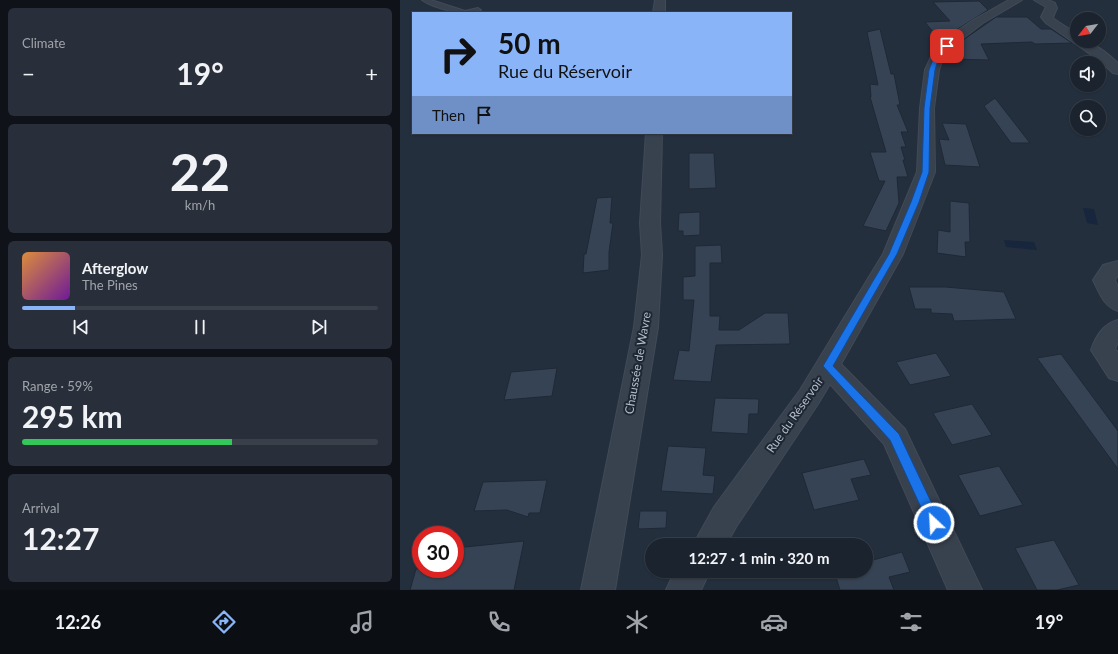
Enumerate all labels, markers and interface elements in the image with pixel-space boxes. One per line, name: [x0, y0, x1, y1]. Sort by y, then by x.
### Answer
north arrow: [1070, 12, 1106, 48]
map controls: [1070, 12, 1106, 136]
text: 50 m: [498, 26, 561, 60]
icon: right: [432, 28, 484, 80]
pin: [930, 29, 964, 63]
text: Climate: [22, 35, 65, 51]
icon: arrive: [936, 35, 958, 57]
text: 19°: [176, 55, 224, 91]
button: sound: [1070, 56, 1106, 92]
text: −: [22, 60, 35, 87]
text: +: [365, 60, 378, 87]
text: Rue du Réservoir: [498, 60, 632, 82]
button: search: [1070, 100, 1106, 136]
icon: arrive: [473, 104, 495, 126]
text: Then: [432, 106, 465, 124]
text: 22: [170, 140, 230, 202]
text: km/h: [185, 197, 215, 213]
text: Afterglow: [82, 259, 148, 277]
text: The Pines: [82, 277, 138, 293]
street label: Chaussée de Wavre: [621, 311, 654, 415]
icon: previous: [70, 316, 92, 338]
icon: pause: [189, 316, 211, 338]
icon: next: [308, 316, 330, 338]
street label: Rue du Réservoir: [763, 373, 827, 456]
text: Range · 59%: [22, 378, 93, 394]
text: 295 km: [22, 398, 123, 434]
text: Arrival: [22, 500, 59, 516]
position arrow: [913, 502, 955, 544]
text: 12:27: [22, 520, 99, 556]
speed limit sign: 30: [412, 526, 464, 578]
text: 12:27 · 1 min · 320 m: [689, 549, 829, 567]
icon: directions: [210, 608, 238, 636]
icon: music: [348, 608, 376, 636]
icon: phone: [485, 608, 513, 636]
icon: climate: [623, 608, 651, 636]
icon: car: [760, 608, 788, 636]
icon: filters: [897, 608, 925, 636]
text: 12:26: [55, 611, 101, 633]
text: 19°: [1035, 611, 1063, 633]

